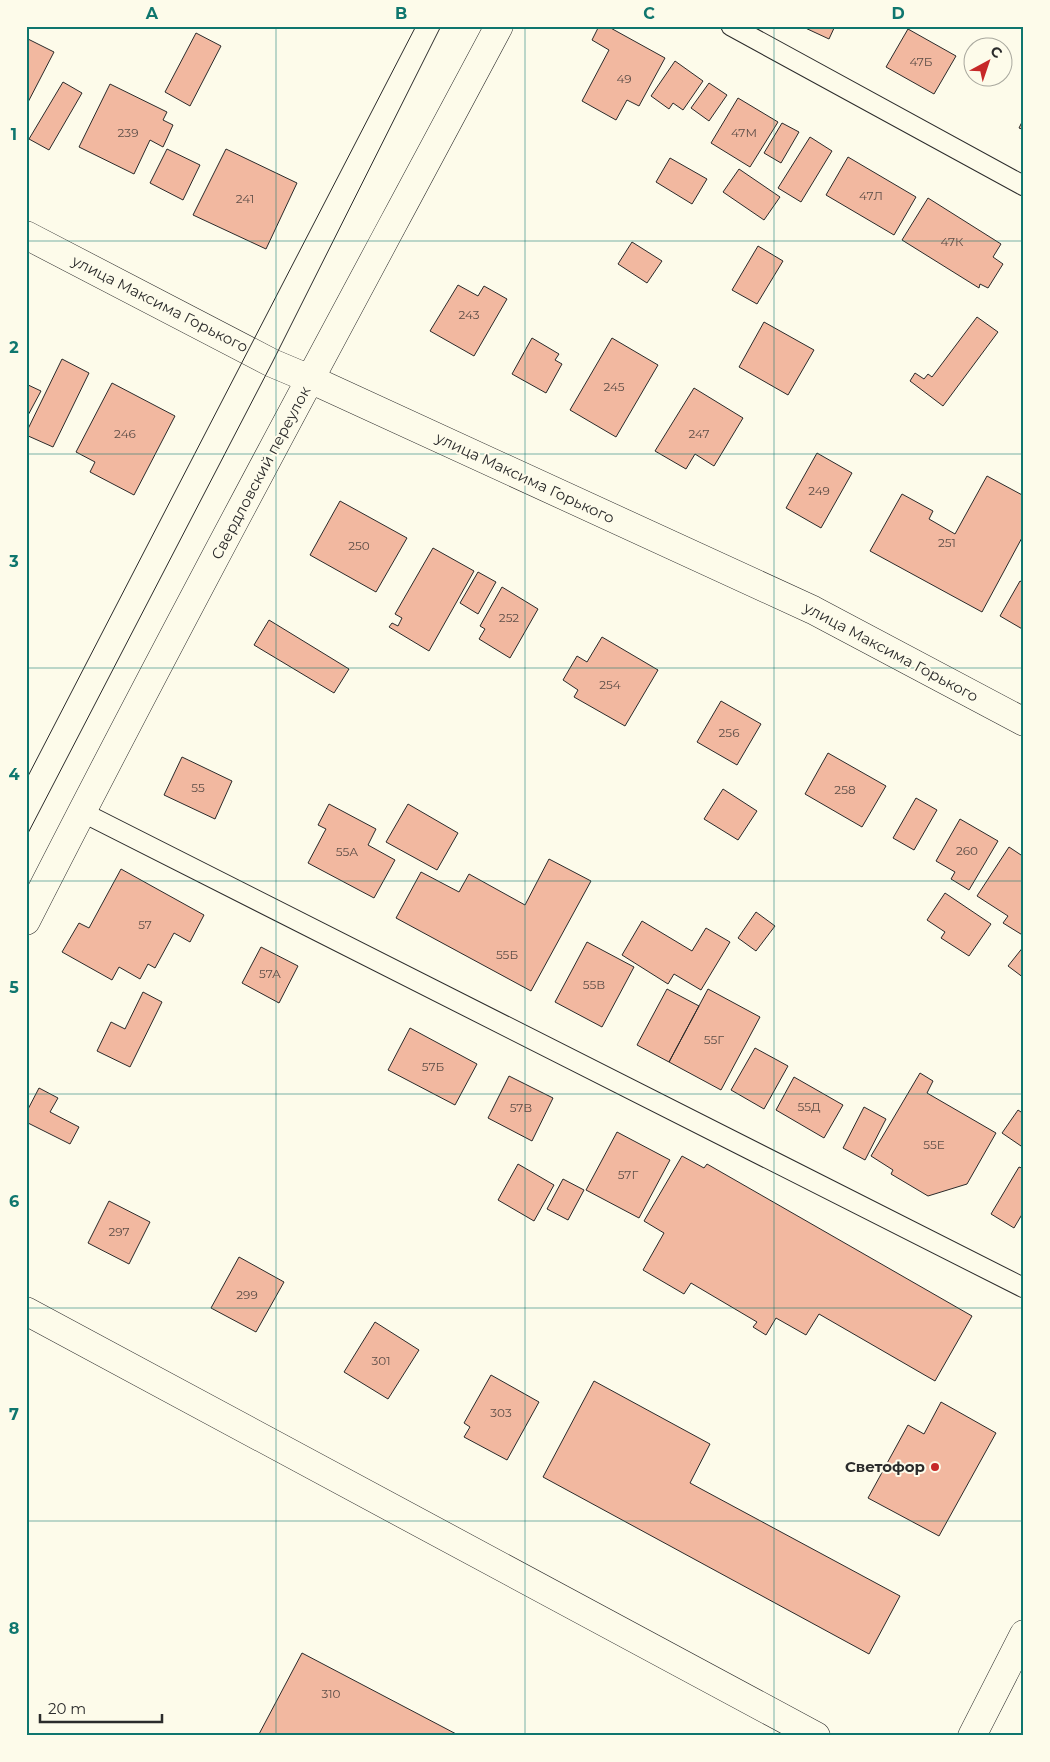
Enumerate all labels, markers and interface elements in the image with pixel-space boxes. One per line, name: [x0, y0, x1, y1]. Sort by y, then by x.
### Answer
text: A: [145, 4, 159, 23]
text: B: [395, 4, 407, 23]
text: C: [643, 4, 655, 23]
text: D: [891, 4, 905, 23]
north arrow: [962, 38, 1012, 88]
text: С: [987, 42, 1006, 62]
house number: 47Б: [909, 54, 933, 69]
house number: 49: [616, 71, 632, 86]
text: 1: [11, 125, 17, 144]
house number: 239: [118, 125, 138, 140]
house number: 47М: [731, 125, 757, 140]
house number: 47Л: [859, 188, 883, 203]
house number: 241: [236, 191, 254, 206]
house number: 47К: [941, 234, 964, 249]
street label: улица Максима Горького: [68, 250, 251, 356]
house number: 243: [458, 307, 480, 322]
text: 2: [9, 338, 19, 357]
house number: 245: [603, 379, 625, 394]
street label: Свердловский переулок: [207, 383, 315, 563]
house number: 246: [114, 426, 136, 441]
house number: 247: [689, 426, 709, 441]
street label: улица Максима Горького: [432, 427, 618, 527]
house number: 249: [808, 483, 830, 498]
house number: 251: [938, 535, 956, 550]
house number: 250: [348, 538, 370, 553]
text: 3: [8, 552, 19, 571]
street label: улица Максима Горького: [800, 597, 982, 706]
house number: 252: [499, 610, 519, 625]
house number: 254: [599, 677, 621, 692]
house number: 256: [719, 725, 739, 740]
text: 4: [8, 765, 20, 784]
house number: 55: [191, 780, 205, 795]
house number: 258: [834, 782, 856, 797]
house number: 260: [956, 843, 978, 858]
house number: 55А: [336, 844, 358, 859]
house number: 57: [138, 917, 152, 932]
house number: 55Б: [496, 947, 518, 962]
house number: 57А: [259, 966, 281, 981]
house number: 55В: [583, 977, 605, 992]
text: 5: [9, 978, 19, 997]
house number: 55Г: [704, 1032, 724, 1047]
house number: 57Б: [422, 1059, 444, 1074]
house number: 55Д: [797, 1099, 821, 1114]
house number: 57В: [510, 1100, 532, 1115]
house number: 55Е: [923, 1137, 945, 1152]
house number: 57Г: [618, 1167, 638, 1182]
text: 6: [9, 1192, 19, 1211]
house number: 297: [108, 1224, 130, 1239]
house number: 299: [236, 1287, 258, 1302]
house number: 301: [371, 1353, 391, 1368]
text: 7: [9, 1405, 19, 1424]
house number: 303: [490, 1405, 512, 1420]
place label: Светофор: [845, 1457, 925, 1476]
marker: Светофор: [929, 1461, 941, 1473]
text: 8: [9, 1619, 19, 1638]
house number: 310: [321, 1686, 341, 1701]
scale bar: [40, 1692, 162, 1724]
text: 20 m: [48, 1699, 86, 1718]

